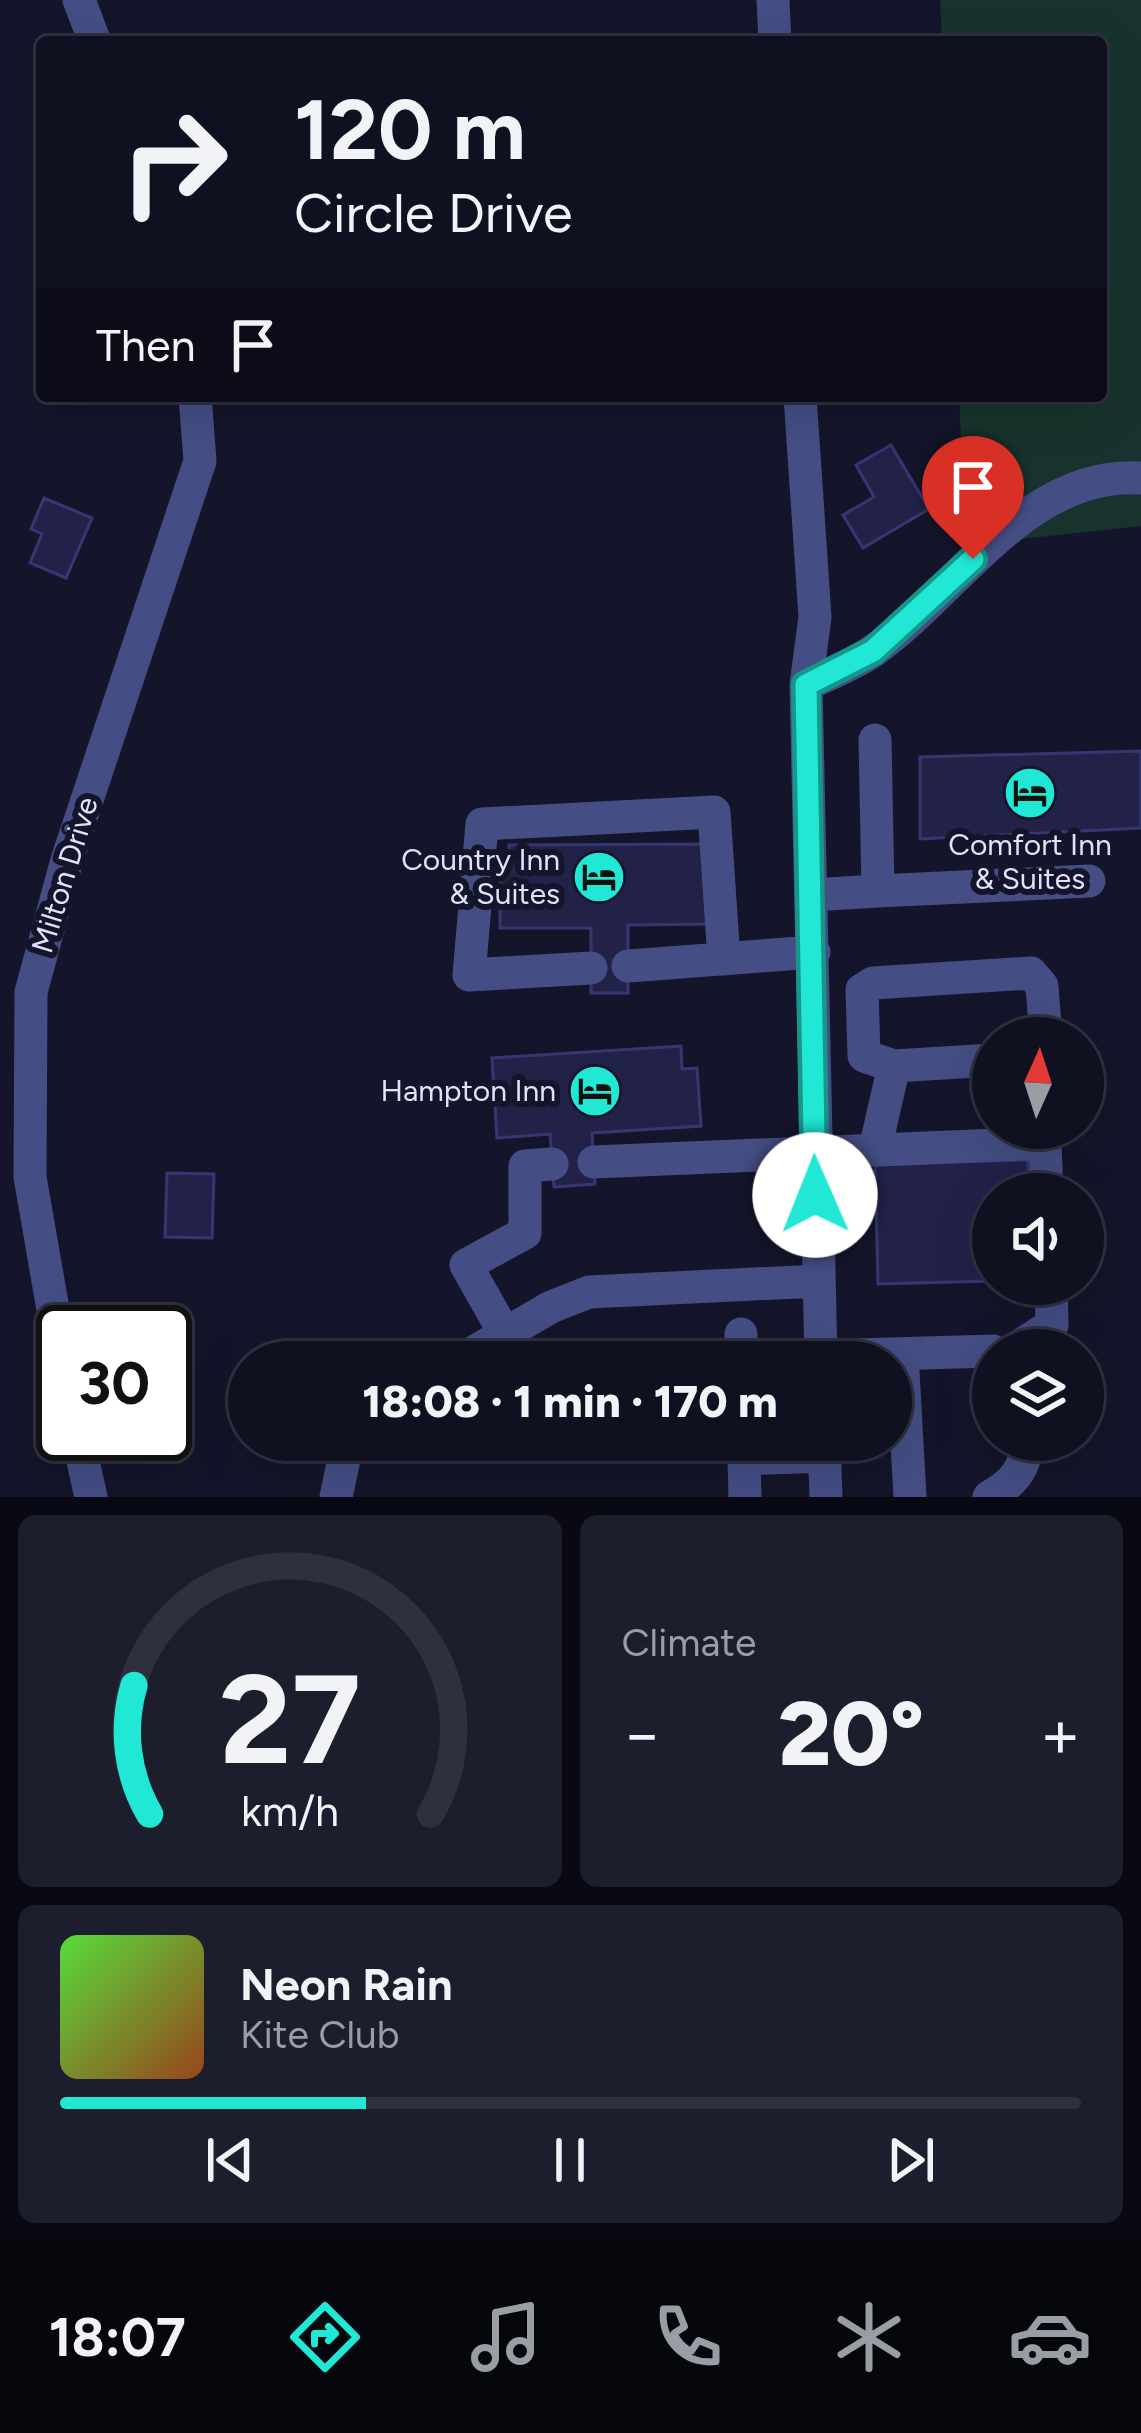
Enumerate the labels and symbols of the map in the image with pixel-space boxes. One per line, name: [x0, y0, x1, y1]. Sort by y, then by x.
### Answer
pin: [922, 436, 1024, 559]
hotel icon: Comfort Inn & Suites: [1002, 765, 1058, 821]
street label: Milton Drive: [23, 792, 106, 957]
place label: Comfort Inn & Suites: [948, 826, 1112, 897]
place label: Country Inn & Suites: [401, 841, 560, 912]
hotel icon: Country Inn & Suites: [571, 849, 627, 905]
north arrow: [972, 1017, 1104, 1149]
hotel icon: Hampton Inn: [567, 1063, 623, 1119]
place label: Hampton Inn: [380, 1072, 556, 1109]
position arrow: [752, 1132, 878, 1258]
speed limit sign: 30: [36, 1305, 192, 1461]

